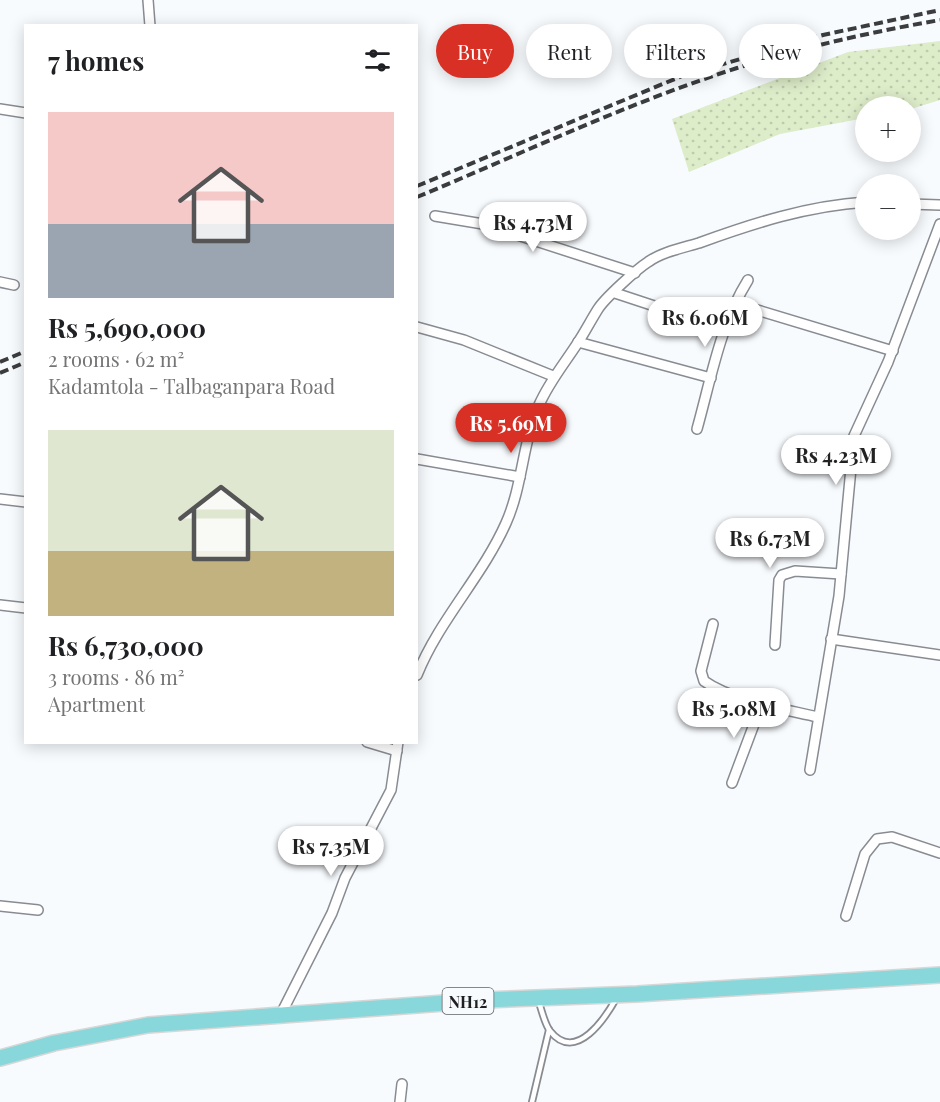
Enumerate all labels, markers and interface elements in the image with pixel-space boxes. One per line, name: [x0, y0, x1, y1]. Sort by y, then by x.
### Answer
chip: Buy: [436, 24, 514, 78]
chip: Rent: [526, 24, 612, 78]
chip: Filters: [624, 24, 727, 78]
chip: New: [739, 24, 822, 78]
text: 7 homes: [48, 43, 144, 78]
icon: filters: [361, 44, 394, 77]
map controls: [855, 96, 921, 240]
button: +: [855, 96, 921, 162]
icon: home: [167, 151, 275, 259]
button: −: [855, 174, 921, 240]
pin: Rs 4.73M: [471, 202, 595, 253]
text: Rs 4.73M: [493, 208, 573, 235]
pin: Rs 6.06M: [643, 297, 767, 348]
text: Rs 6.06M: [661, 303, 749, 330]
text: Rs 5,690,000: [48, 310, 206, 345]
text: 2 rooms · 62 m²: [48, 345, 184, 372]
text: Kadamtola - Talbaganpara Road: [48, 372, 335, 399]
pin: Rs 5.69M: [449, 403, 573, 454]
text: Rs 5.69M: [469, 409, 553, 436]
pin: Rs 4.23M: [774, 435, 898, 486]
text: Rs 4.23M: [795, 441, 877, 468]
icon: home: [167, 469, 275, 577]
pin: Rs 6.73M: [708, 518, 832, 569]
text: Rs 6.73M: [729, 524, 811, 551]
text: Rs 6,730,000: [48, 628, 204, 663]
text: 3 rooms · 86 m²: [48, 663, 185, 690]
pin: Rs 5.08M: [672, 688, 796, 739]
text: Apartment: [48, 690, 145, 717]
text: Rs 5.08M: [692, 694, 776, 721]
pin: Rs 7.35M: [269, 826, 393, 877]
text: Rs 7.35M: [292, 832, 370, 859]
road number: NH12: [442, 988, 494, 1014]

